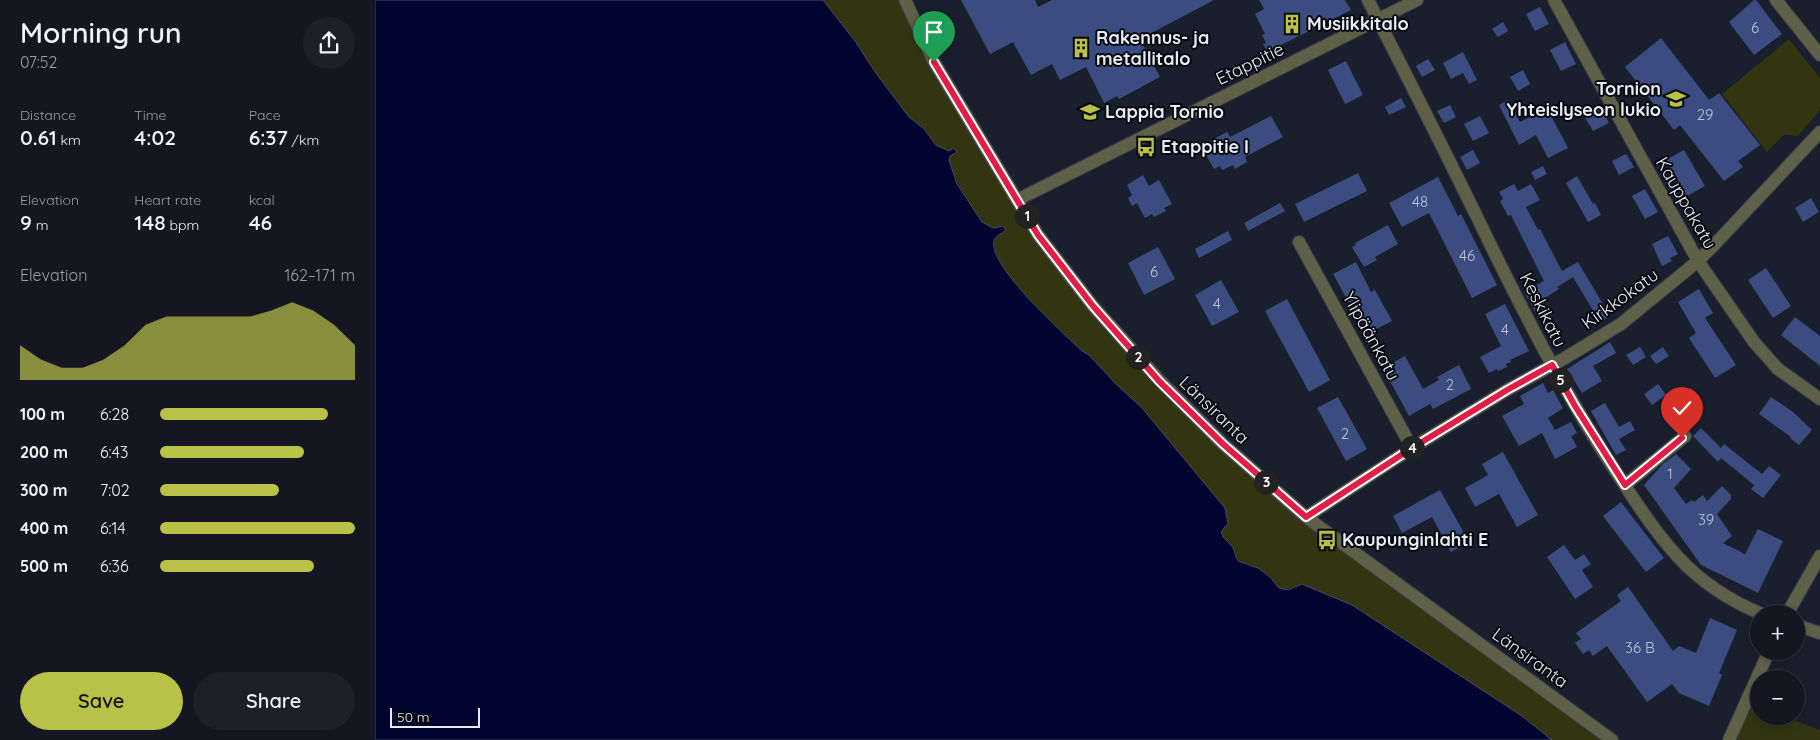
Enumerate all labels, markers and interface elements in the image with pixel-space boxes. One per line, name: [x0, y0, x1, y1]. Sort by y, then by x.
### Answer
pin: [913, 11, 955, 62]
place label: Musiikkitalo: [1307, 12, 1409, 35]
building icon: Musiikkitalo: [1281, 13, 1303, 35]
text: Morning run: [20, 15, 181, 50]
button: share: [303, 17, 355, 69]
icon: arrive: [920, 18, 948, 46]
house number: 6: [1751, 18, 1759, 37]
place label: Rakennus- ja metallitalo: [1096, 26, 1209, 70]
building icon: Rakennus- ja metallitalo: [1070, 37, 1092, 59]
street label: Etappitie: [1212, 37, 1288, 90]
text: 07:52: [20, 52, 57, 72]
place label: Tornion Yhteislyseon lukio: [1507, 77, 1661, 121]
school or university icon: Tornion Yhteislyseon lukio: [1665, 88, 1687, 110]
place label: Lappia Tornio: [1105, 100, 1224, 123]
school or university icon: Lappia Tornio: [1079, 101, 1101, 123]
house number: 29: [1697, 105, 1713, 124]
text: Distance: [20, 106, 76, 124]
text: Time: [134, 106, 166, 124]
text: Pace: [249, 106, 281, 124]
text: 0.61: [20, 124, 57, 150]
text: 4:02: [134, 124, 176, 150]
text: 6:37: [249, 124, 288, 150]
text: km: [57, 131, 81, 149]
text: /km: [288, 131, 319, 149]
place label: Etappitie I: [1161, 135, 1249, 158]
bus stop icon: Etappitie I: [1135, 136, 1157, 158]
street label: Kauppakatu: [1651, 153, 1722, 253]
text: Elevation: [20, 191, 79, 209]
text: Heart rate: [134, 191, 201, 209]
text: kcal: [249, 191, 275, 209]
house number: 48: [1412, 192, 1428, 211]
pin: 1: [1015, 204, 1039, 228]
text: 1: [1025, 207, 1030, 225]
text: 9: [20, 209, 32, 235]
text: 148: [134, 209, 166, 235]
text: 46: [249, 209, 272, 235]
text: m: [32, 216, 48, 234]
text: bpm: [166, 216, 199, 234]
house number: 46: [1459, 246, 1475, 265]
house number: 6: [1150, 262, 1158, 281]
street label: Kirkkokatu: [1577, 263, 1663, 334]
text: Elevation: [20, 265, 87, 285]
text: 162–171 m: [284, 265, 355, 285]
street label: Keskikatu: [1515, 269, 1572, 351]
street label: Ylipäänkatu: [1338, 287, 1405, 384]
house number: 4: [1213, 294, 1221, 313]
house number: 4: [1501, 320, 1509, 339]
pin: 2: [1125, 344, 1151, 370]
text: 2: [1135, 348, 1142, 366]
pin: 5: [1547, 368, 1573, 392]
street label: Länsiranta: [1175, 371, 1254, 449]
text: 5: [1556, 371, 1565, 389]
house number: 2: [1446, 375, 1454, 394]
pin: [1661, 387, 1703, 438]
icon: check: [1668, 394, 1696, 422]
text: 100 m: [20, 404, 65, 424]
text: 6:28: [100, 404, 129, 424]
house number: 2: [1341, 424, 1349, 443]
pin: 4: [1399, 436, 1425, 460]
text: 4: [1408, 439, 1417, 457]
text: 200 m: [20, 442, 68, 462]
text: 6:43: [100, 442, 128, 462]
house number: 1: [1667, 464, 1673, 483]
pin: 3: [1253, 470, 1279, 494]
text: 3: [1263, 473, 1270, 491]
text: 300 m: [20, 480, 67, 500]
text: 7:02: [100, 480, 130, 500]
house number: 39: [1698, 510, 1714, 529]
text: 400 m: [20, 518, 68, 538]
text: 6:14: [100, 518, 126, 538]
place label: Kaupunginlahti E: [1342, 528, 1488, 551]
bus stop icon: Kaupunginlahti E: [1316, 529, 1338, 551]
text: 500 m: [20, 556, 68, 576]
text: 6:36: [100, 556, 129, 576]
map controls: [1750, 605, 1805, 725]
button: +: [1750, 605, 1805, 660]
street label: Länsiranta: [1488, 622, 1573, 693]
house number: 36 B: [1625, 638, 1655, 657]
button: −: [1750, 670, 1805, 725]
button: Save: [20, 672, 183, 730]
button: Share: [193, 672, 355, 730]
scale bar: [390, 705, 480, 728]
text: 50 m: [397, 708, 430, 726]

